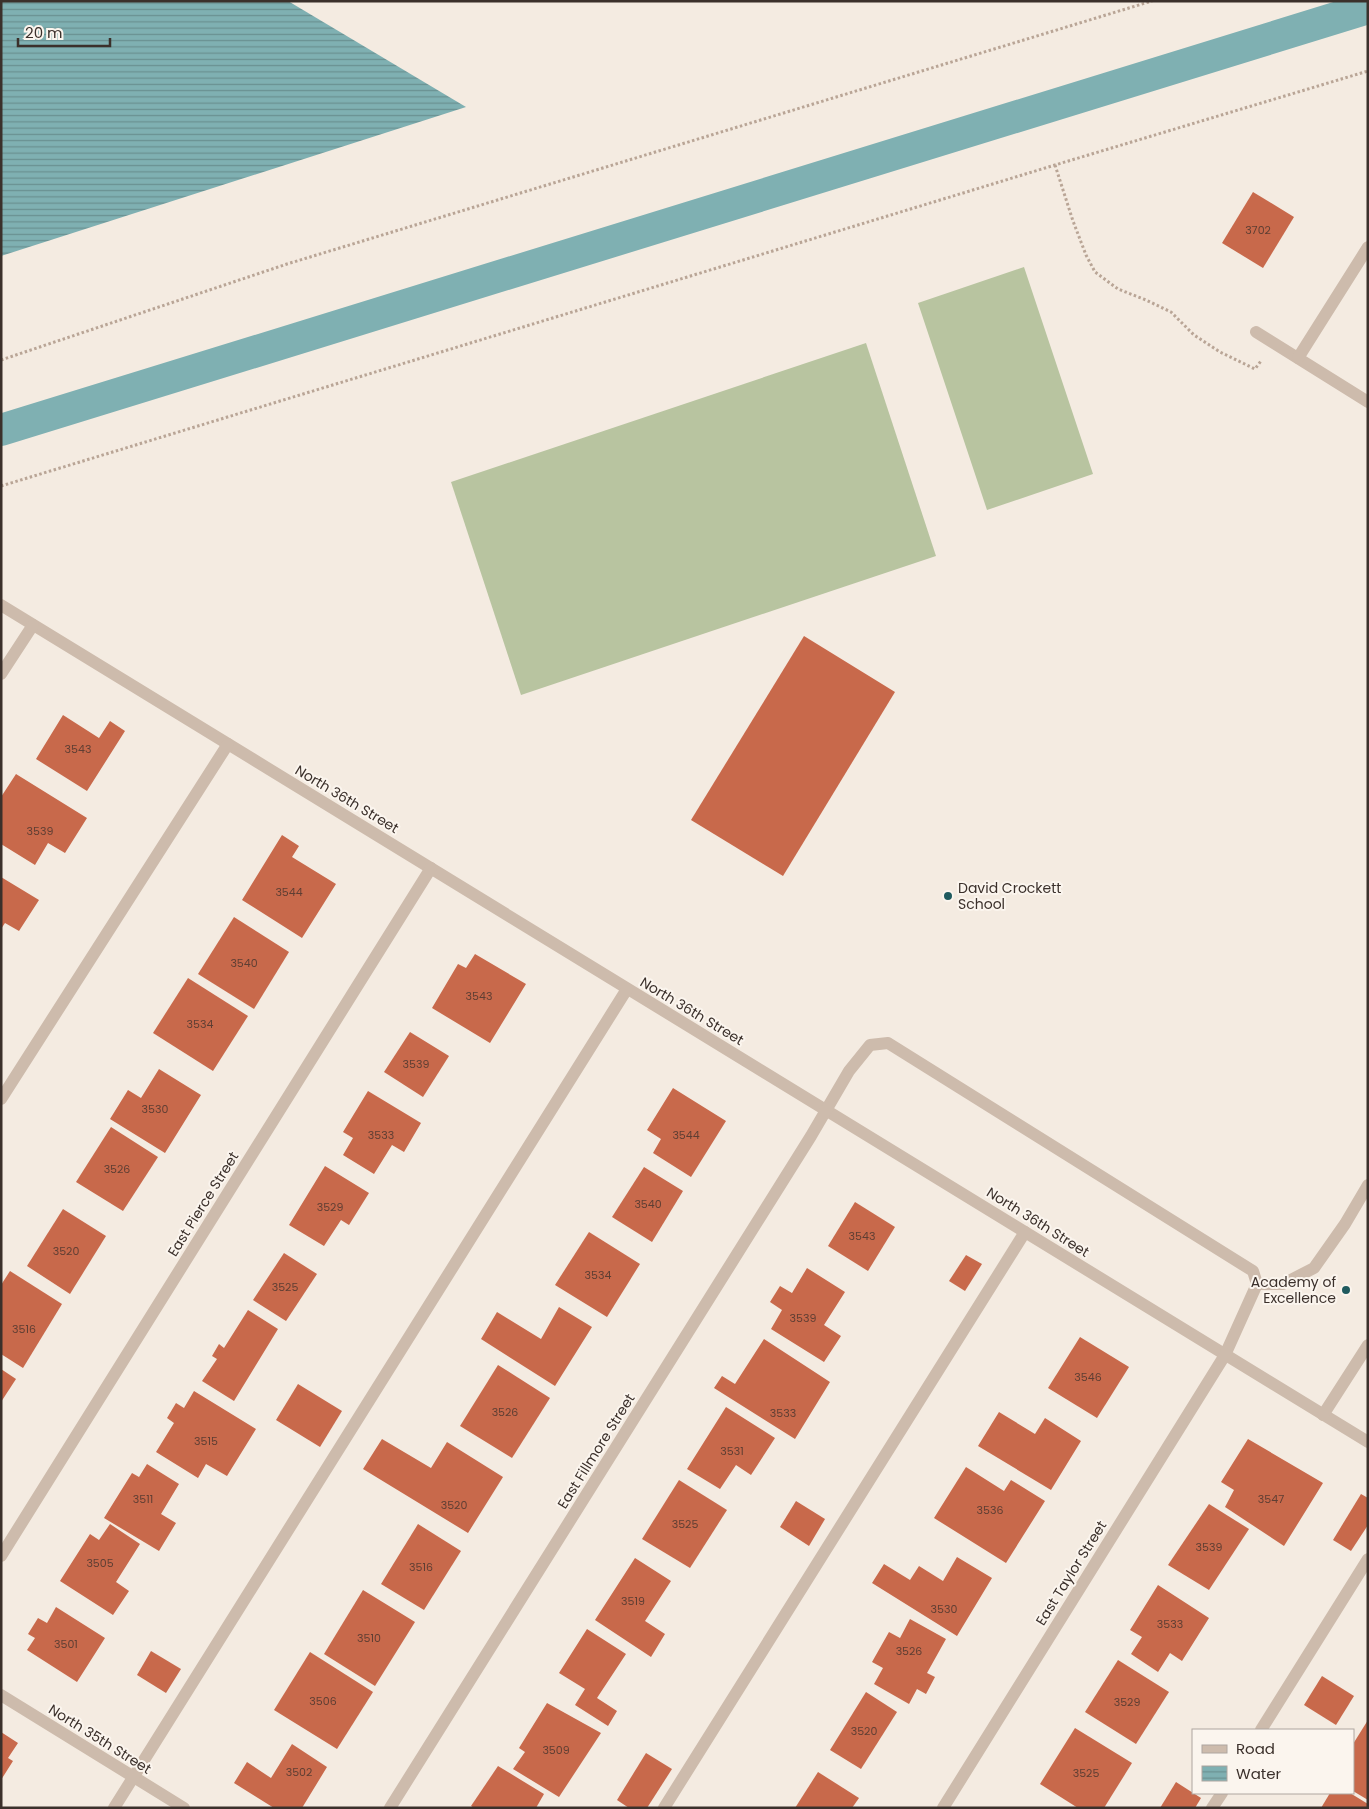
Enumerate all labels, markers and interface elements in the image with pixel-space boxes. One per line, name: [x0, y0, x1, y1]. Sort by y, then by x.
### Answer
scale bar: [18, 15, 110, 47]
text: 20 m: [25, 22, 63, 43]
house number: 3702: [1245, 222, 1271, 238]
house number: 3543: [65, 741, 91, 757]
street label: North 36th Street: [291, 760, 403, 838]
house number: 3539: [27, 823, 53, 839]
place label: David Crockett School: [958, 878, 1061, 914]
house number: 3544: [275, 884, 303, 900]
marker: David Crockett School: [942, 890, 954, 902]
house number: 3540: [230, 955, 258, 971]
street label: North 36th Street: [636, 972, 748, 1050]
house number: 3543: [466, 988, 492, 1004]
house number: 3534: [187, 1016, 213, 1032]
house number: 3539: [403, 1056, 429, 1072]
house number: 3530: [142, 1101, 168, 1117]
house number: 3533: [368, 1127, 394, 1143]
house number: 3544: [672, 1127, 700, 1143]
street label: East Pierce Street: [163, 1148, 243, 1260]
house number: 3526: [104, 1161, 130, 1177]
street label: North 36th Street: [983, 1182, 1093, 1262]
house number: 3540: [634, 1196, 662, 1212]
house number: 3529: [317, 1199, 343, 1215]
house number: 3543: [849, 1228, 875, 1244]
house number: 3520: [53, 1243, 79, 1259]
house number: 3534: [585, 1267, 611, 1283]
place label: Academy of Excellence: [1251, 1272, 1336, 1308]
house number: 3525: [272, 1279, 298, 1295]
marker: Academy of Excellence: [1340, 1284, 1352, 1296]
house number: 3539: [790, 1310, 816, 1326]
house number: 3516: [12, 1321, 36, 1337]
house number: 3546: [1074, 1369, 1102, 1385]
street label: East Fillmore Street: [552, 1390, 640, 1512]
house number: 3526: [492, 1404, 518, 1420]
house number: 3533: [770, 1405, 796, 1421]
house number: 3515: [194, 1433, 218, 1449]
house number: 3531: [720, 1443, 744, 1459]
house number: 3511: [133, 1491, 153, 1507]
house number: 3547: [1258, 1491, 1284, 1507]
house number: 3520: [441, 1497, 467, 1513]
house number: 3536: [977, 1502, 1003, 1518]
house number: 3525: [672, 1516, 698, 1532]
street label: East Taylor Street: [1031, 1517, 1111, 1629]
house number: 3539: [1196, 1539, 1222, 1555]
house number: 3505: [86, 1555, 114, 1571]
house number: 3516: [409, 1559, 433, 1575]
house number: 3519: [621, 1593, 645, 1609]
house number: 3530: [931, 1601, 957, 1617]
house number: 3533: [1157, 1616, 1183, 1632]
house number: 3510: [357, 1630, 381, 1646]
house number: 3501: [54, 1636, 78, 1652]
house number: 3526: [896, 1643, 922, 1659]
house number: 3506: [309, 1693, 337, 1709]
house number: 3529: [1114, 1694, 1140, 1710]
street label: North 35th Street: [45, 1699, 155, 1779]
house number: 3520: [851, 1723, 877, 1739]
legend: [1192, 1729, 1354, 1794]
text: Road: [1236, 1738, 1275, 1759]
house number: 3509: [542, 1742, 570, 1758]
text: Water: [1236, 1763, 1282, 1784]
house number: 3502: [286, 1764, 312, 1780]
house number: 3525: [1073, 1765, 1099, 1781]

